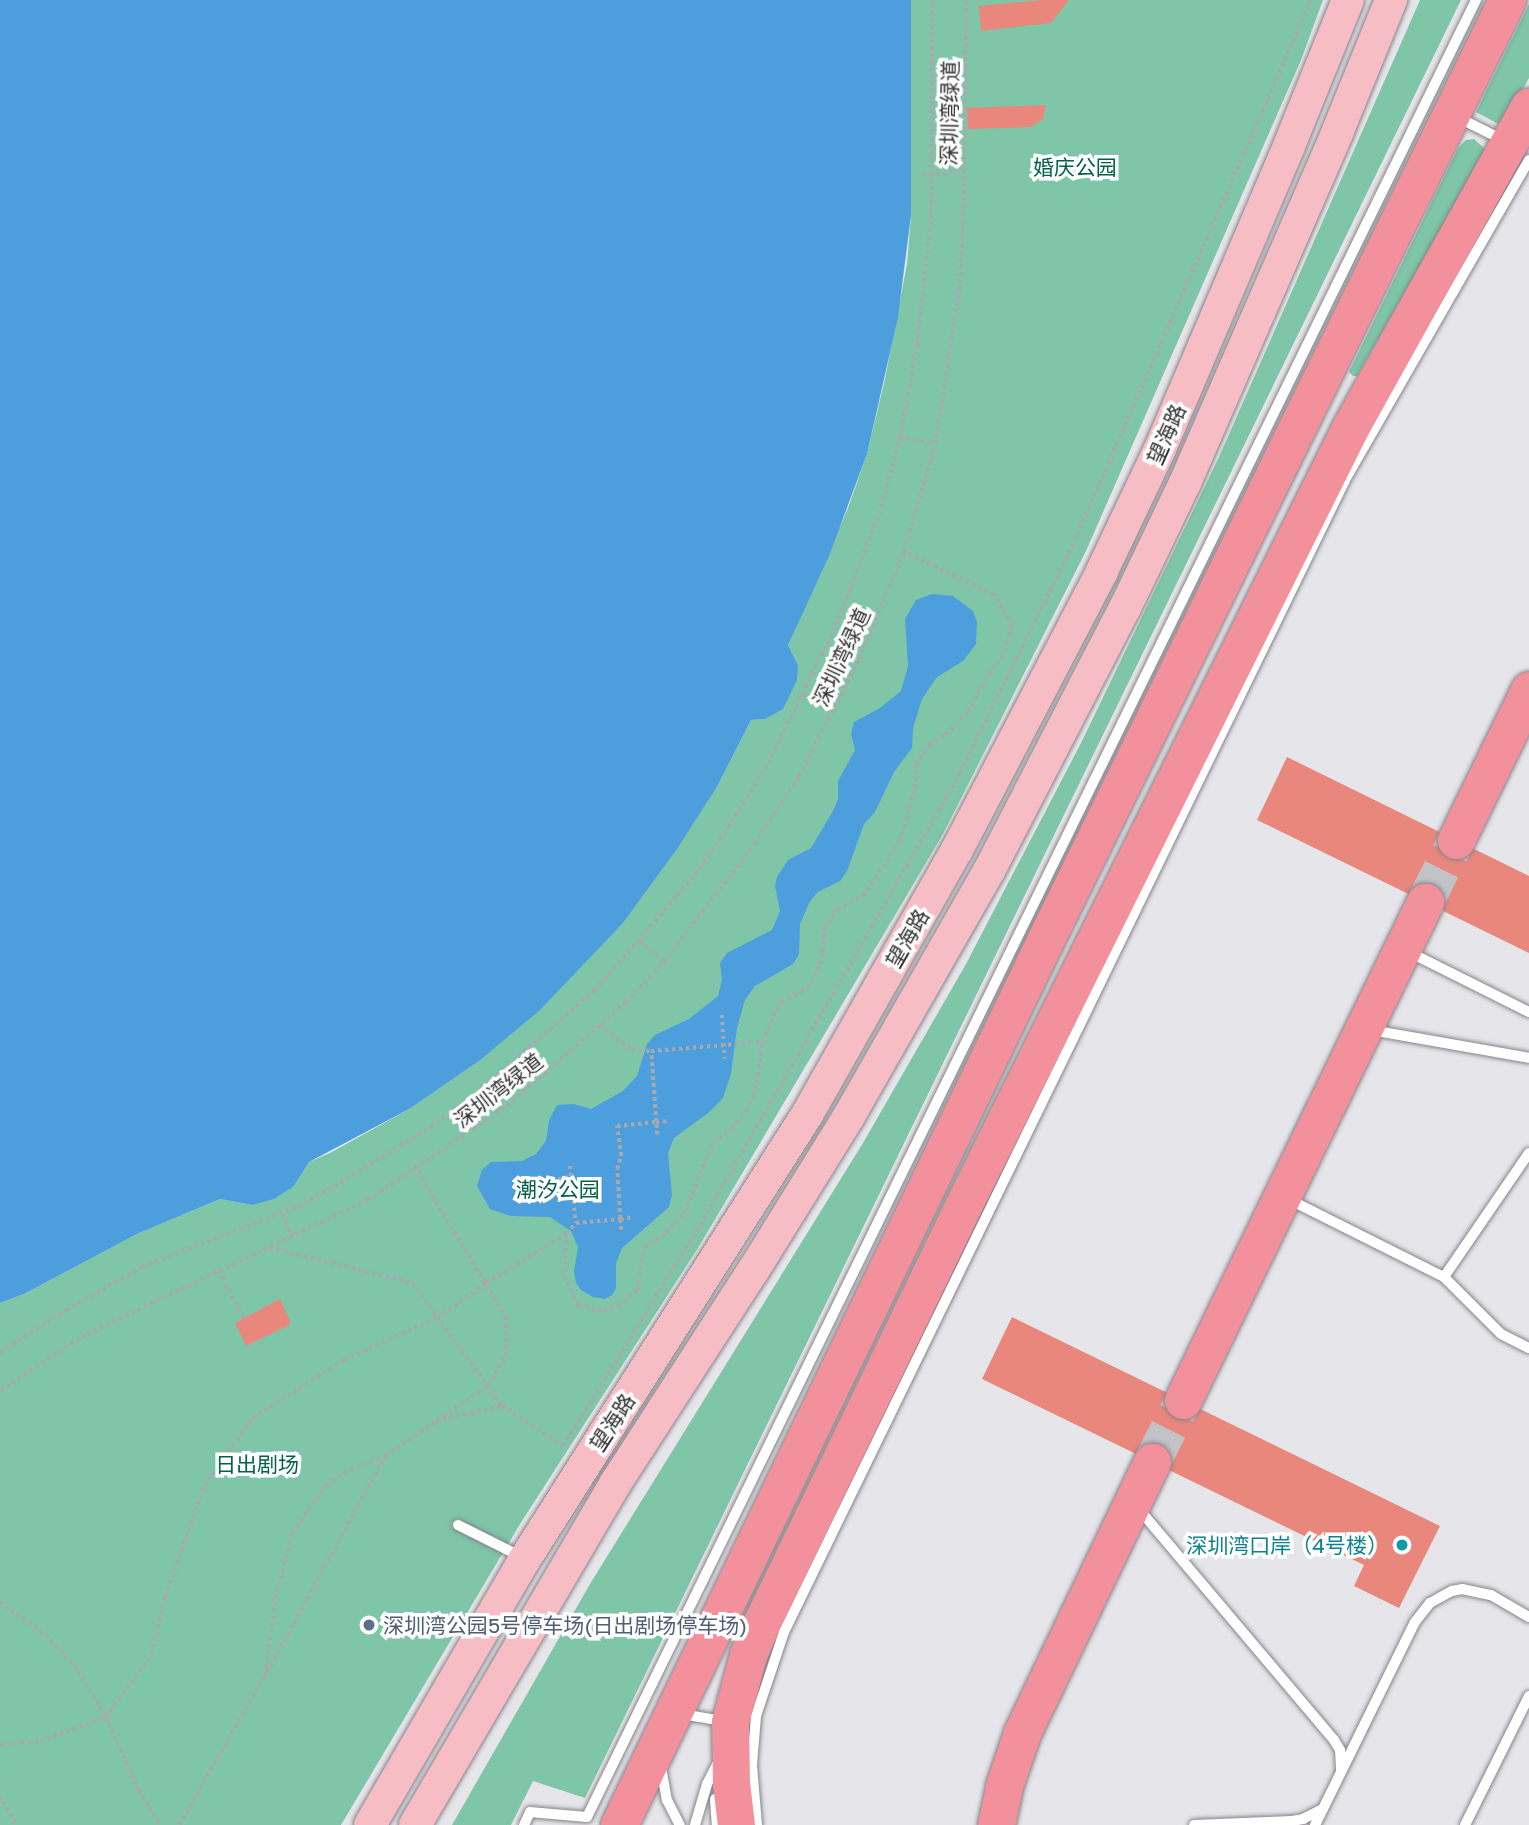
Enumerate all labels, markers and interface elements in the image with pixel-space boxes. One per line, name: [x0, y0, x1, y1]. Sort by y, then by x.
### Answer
street label: 深圳湾绿道: [935, 60, 963, 166]
park label: 婚庆公园: [1033, 154, 1117, 180]
street label: 望海路: [1142, 400, 1190, 468]
street label: 深圳湾绿道: [807, 604, 875, 710]
street label: 望海路: [880, 904, 934, 972]
street label: 深圳湾绿道: [449, 1048, 547, 1132]
park label: 潮汐公园: [516, 1176, 600, 1202]
street label: 望海路: [584, 1389, 640, 1455]
park label: 日出剧场: [215, 1451, 299, 1477]
place label: 深圳湾口岸（4号楼）: [1186, 1532, 1388, 1558]
marker: 深圳湾口岸（4号楼）: [1394, 1537, 1410, 1553]
place label: 深圳湾公园5号停车场(日出剧场停车场): [383, 1612, 747, 1638]
marker: 深圳湾公园5号停车场(日出剧场停车场): [361, 1617, 377, 1633]

